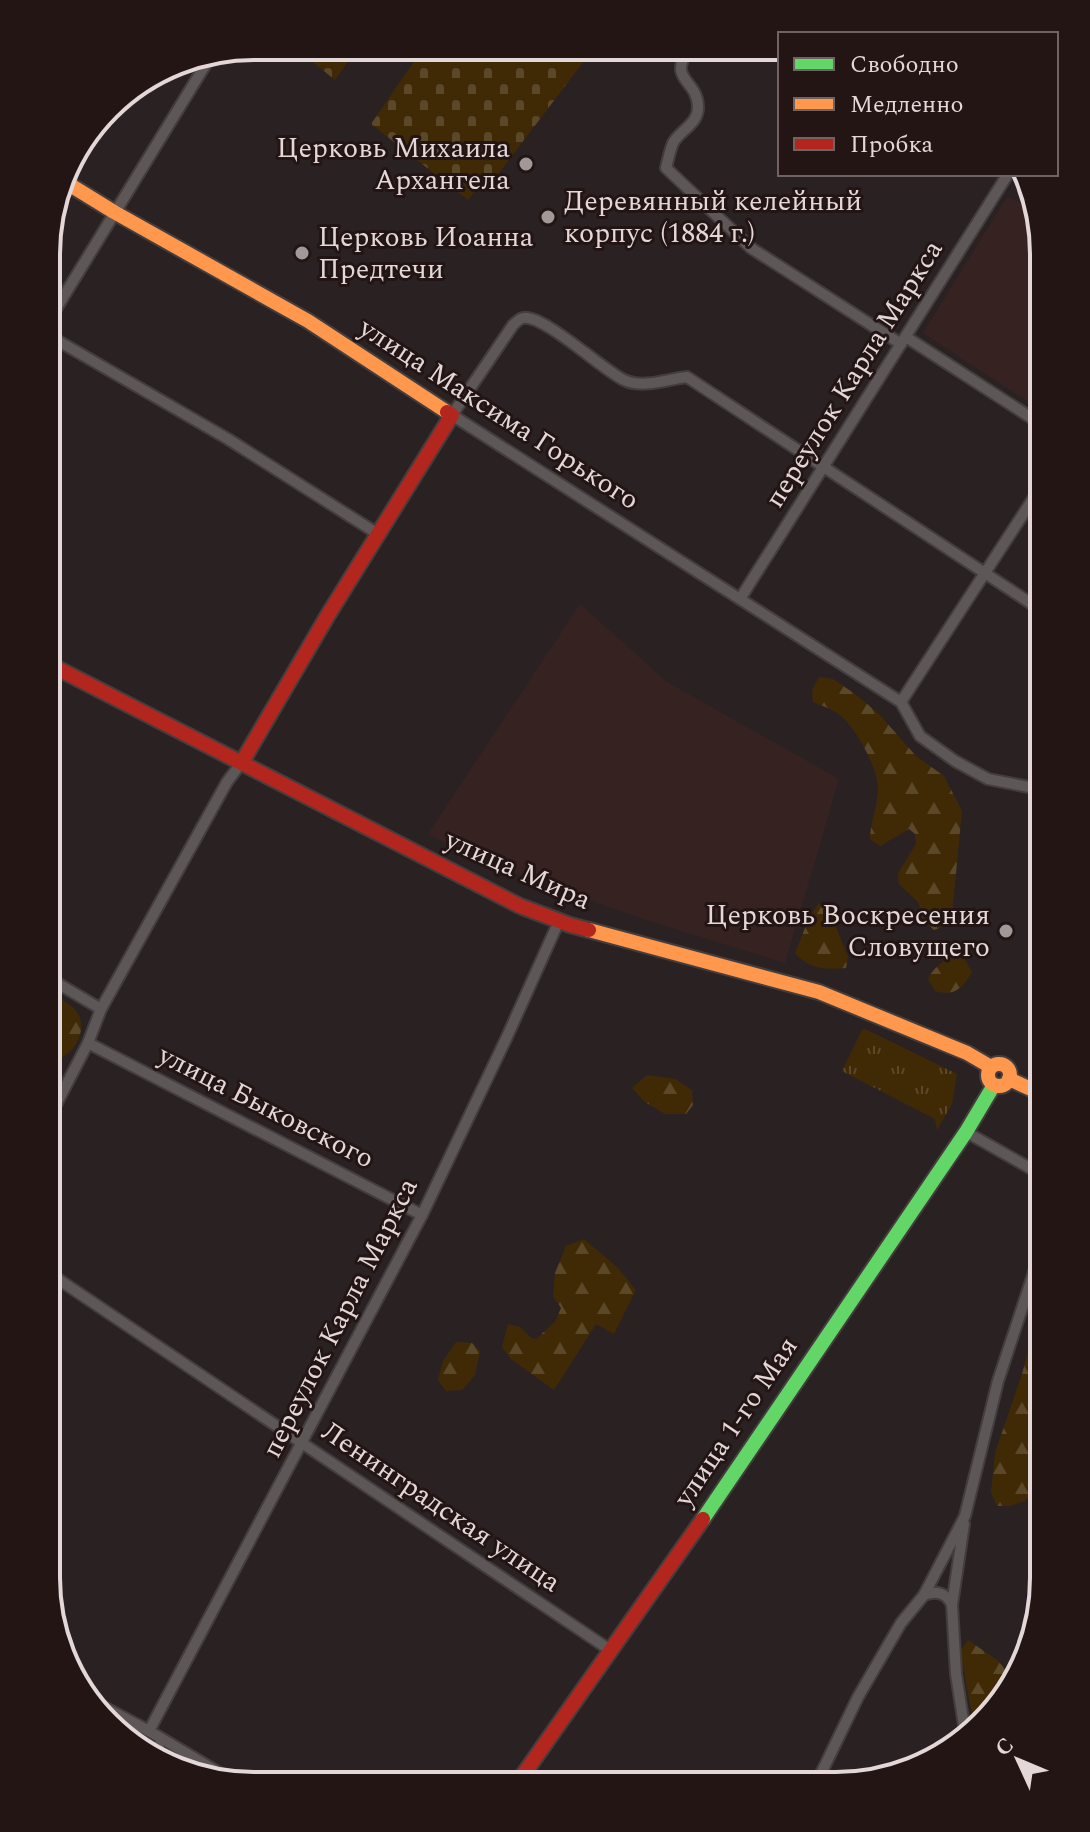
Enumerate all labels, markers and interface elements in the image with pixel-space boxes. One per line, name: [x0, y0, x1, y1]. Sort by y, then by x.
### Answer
legend: [778, 32, 1058, 176]
text: Свободно: [850, 47, 959, 83]
text: Медленно: [850, 87, 963, 123]
place label: Церковь Михаила Архангела: [277, 127, 510, 202]
text: Пробка: [850, 127, 934, 163]
marker: Церковь Михаила Архангела: [517, 155, 535, 173]
place label: Деревянный келейный корпус (1884 г.): [564, 180, 862, 255]
marker: Деревянный келейный корпус (1884 г.): [539, 208, 557, 226]
place label: Церковь Иоанна Предтечи: [318, 216, 534, 291]
street label: переулок Карла Маркса: [754, 231, 954, 516]
marker: Церковь Иоанна Предтечи: [293, 244, 311, 262]
street label: улица Максима Горького: [349, 306, 648, 521]
street label: улица Мира: [437, 818, 598, 921]
place label: Церковь Воскресения Словущего: [706, 894, 990, 969]
marker: Церковь Воскресения Словущего: [997, 922, 1015, 940]
street label: улица Быковского: [150, 1033, 382, 1180]
street label: переулок Карла Маркса: [251, 1170, 429, 1465]
street label: улица 1-го Мая: [662, 1328, 809, 1517]
street label: Ленинградская улица: [313, 1411, 570, 1604]
north arrow: [978, 1720, 1058, 1800]
text: С: [987, 1730, 1022, 1764]

